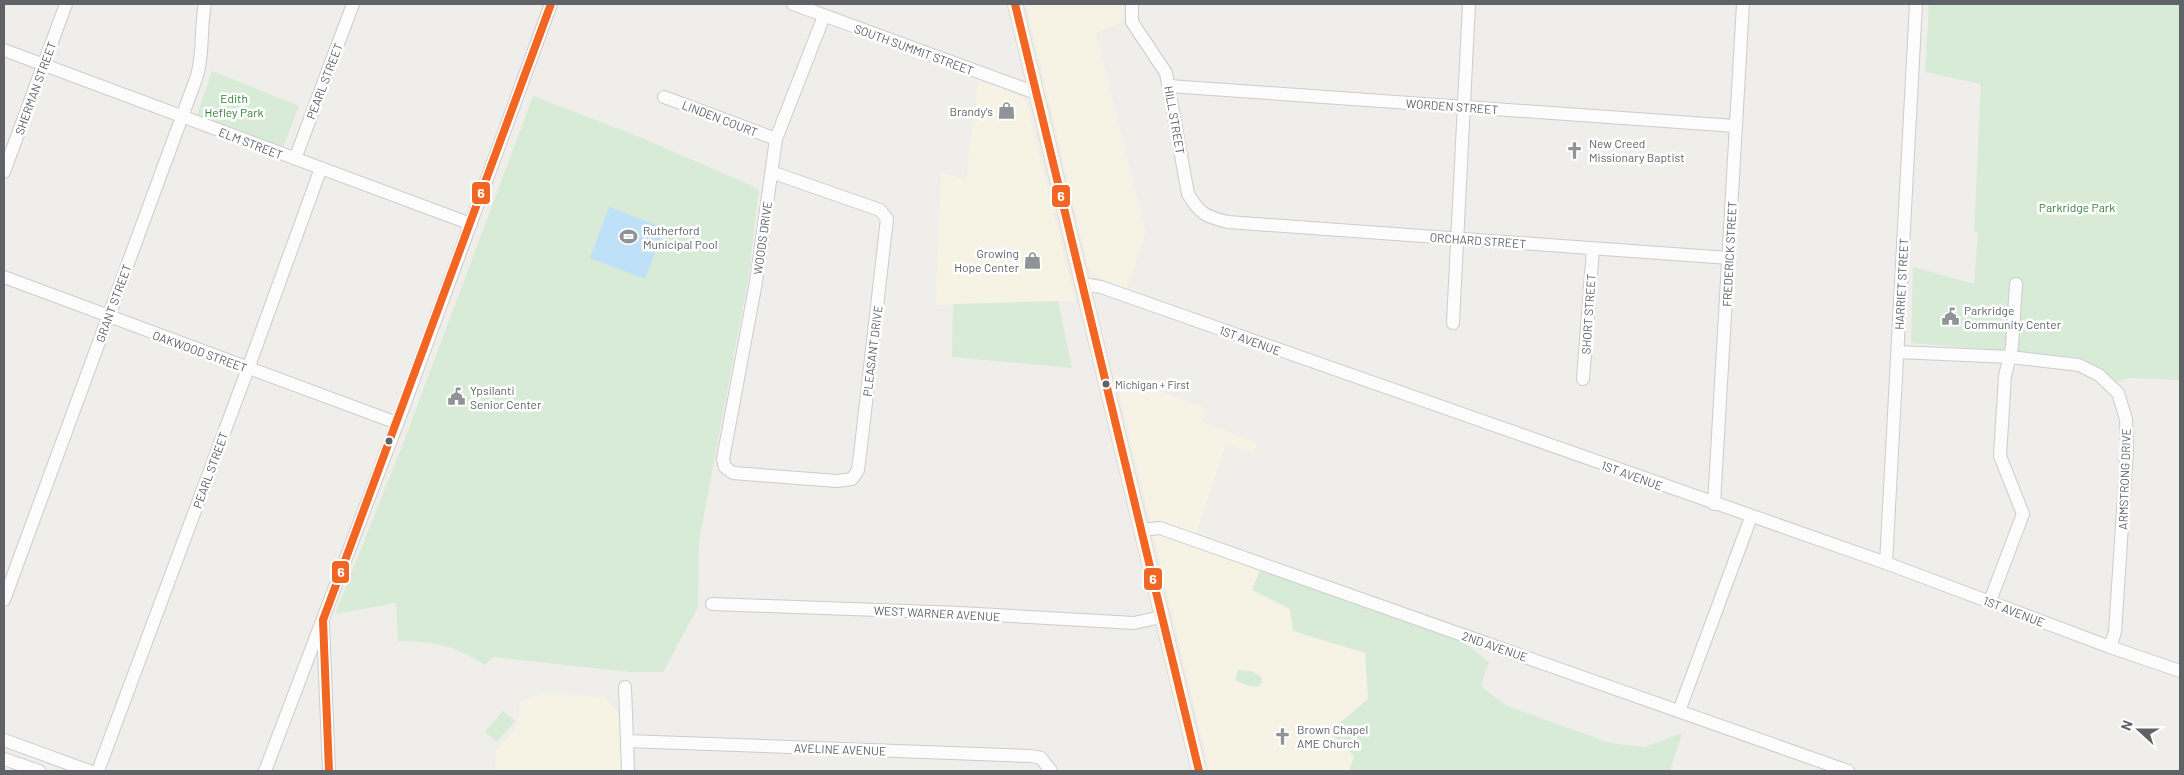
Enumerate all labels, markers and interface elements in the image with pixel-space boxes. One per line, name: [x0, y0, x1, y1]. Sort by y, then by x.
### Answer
street label: SOUTH SUMMIT STREET: [852, 21, 976, 77]
street label: SHERMAN STREET: [12, 39, 58, 136]
street label: PEARL STREET: [303, 41, 345, 121]
street label: HILL STREET: [1162, 85, 1188, 155]
park label: Edith Hefley Park: [204, 91, 264, 119]
street label: WORDEN STREET: [1405, 96, 1499, 116]
street label: LINDEN COURT: [680, 97, 760, 139]
shop icon: Brandy's: [997, 101, 1017, 121]
place label: Brandy's: [949, 104, 993, 118]
street label: ELM STREET: [217, 124, 285, 162]
place label: New Creed Missionary Baptist: [1589, 136, 1685, 164]
church icon: New Creed Missionary Baptist: [1565, 140, 1585, 160]
line badge: 6: [471, 181, 491, 205]
text: 6: [477, 184, 485, 201]
line badge: 6: [1051, 184, 1071, 208]
text: 6: [1057, 187, 1065, 204]
street label: WOODS DRIVE: [750, 200, 774, 276]
park label: Parkridge Park: [2039, 200, 2115, 214]
street label: FREDERICK STREET: [1719, 201, 1739, 307]
place label: Rutherford Municipal Pool: [643, 223, 718, 251]
sports icon: Rutherford Municipal Pool: [619, 227, 639, 247]
street label: ORCHARD STREET: [1429, 230, 1527, 250]
street label: HARRIET STREET: [1892, 238, 1910, 330]
place label: Growing Hope Center: [954, 246, 1020, 274]
shop icon: Growing Hope Center: [1023, 250, 1043, 270]
street label: GRANT STREET: [92, 262, 134, 344]
street label: SHORT STREET: [1578, 273, 1598, 355]
place label: Parkridge Community Center: [1964, 303, 2062, 331]
street label: PLEASANT DRIVE: [859, 305, 885, 397]
public building icon: Parkridge Community Center: [1940, 307, 1960, 327]
street label: 1ST AVENUE: [1217, 322, 1283, 358]
street label: OAKWOOD STREET: [151, 327, 249, 375]
place label: Michigan + First: [1115, 378, 1190, 391]
marker: Michigan + First: [1101, 379, 1111, 389]
place label: Ypsilanti Senior Center: [470, 383, 542, 411]
public building icon: Ypsilanti Senior Center: [446, 387, 466, 407]
street label: ARMSTRONG DRIVE: [2115, 428, 2133, 530]
street label: PEARL STREET: [190, 430, 230, 510]
unlabelled marker: [384, 436, 394, 446]
street label: 1ST AVENUE: [1599, 457, 1665, 493]
line badge: 6: [331, 560, 350, 584]
text: 6: [337, 563, 345, 580]
line badge: 6: [1143, 567, 1163, 591]
text: 6: [1149, 570, 1157, 587]
street label: 1ST AVENUE: [1982, 593, 2046, 629]
street label: WEST WARNER AVENUE: [873, 603, 1001, 623]
street label: 2ND AVENUE: [1460, 628, 1530, 664]
north arrow: [2114, 705, 2164, 755]
text: N: [2117, 718, 2136, 733]
place label: Brown Chapel AME Church: [1297, 722, 1368, 750]
church icon: Brown Chapel AME Church: [1273, 726, 1293, 746]
street label: AVELINE AVENUE: [794, 740, 886, 758]

